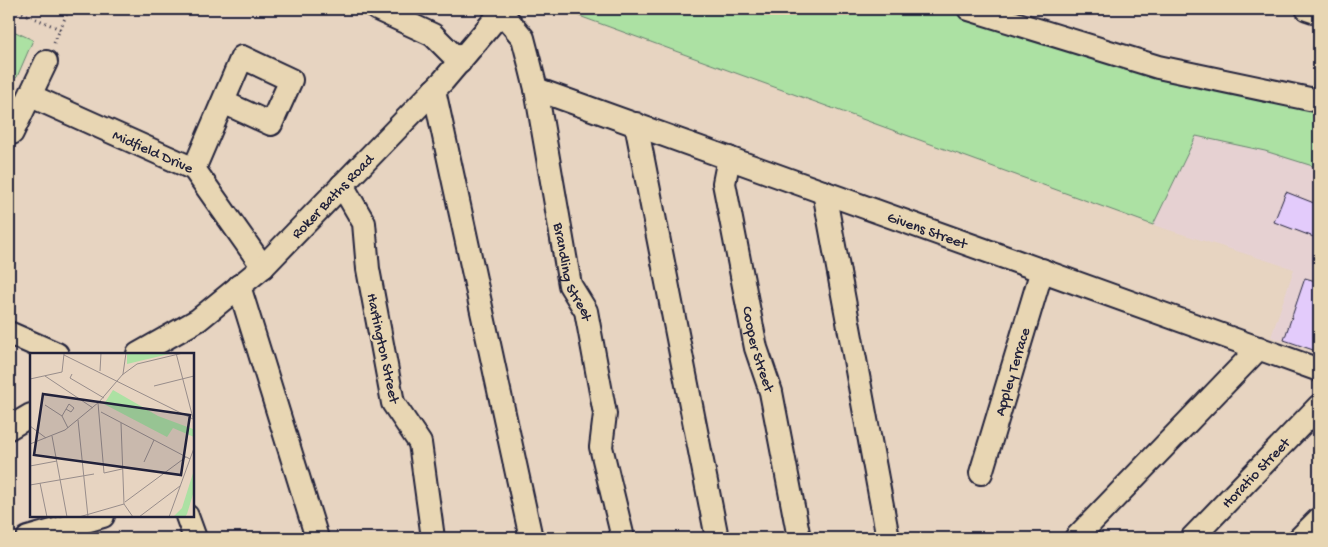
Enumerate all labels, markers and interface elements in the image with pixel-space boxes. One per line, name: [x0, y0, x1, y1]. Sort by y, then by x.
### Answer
street label: Midfield Drive: [109, 127, 196, 179]
street label: Roker Baths Road: [288, 150, 379, 243]
street label: Givens Street: [885, 209, 971, 255]
street label: Brandling Street: [548, 221, 595, 324]
street label: Hartington Street: [362, 292, 403, 407]
street label: Cooper Street: [737, 305, 778, 396]
street label: Appley Terrace: [992, 326, 1035, 418]
inset map: [30, 353, 194, 517]
street label: Horatio Street: [1219, 434, 1296, 513]

